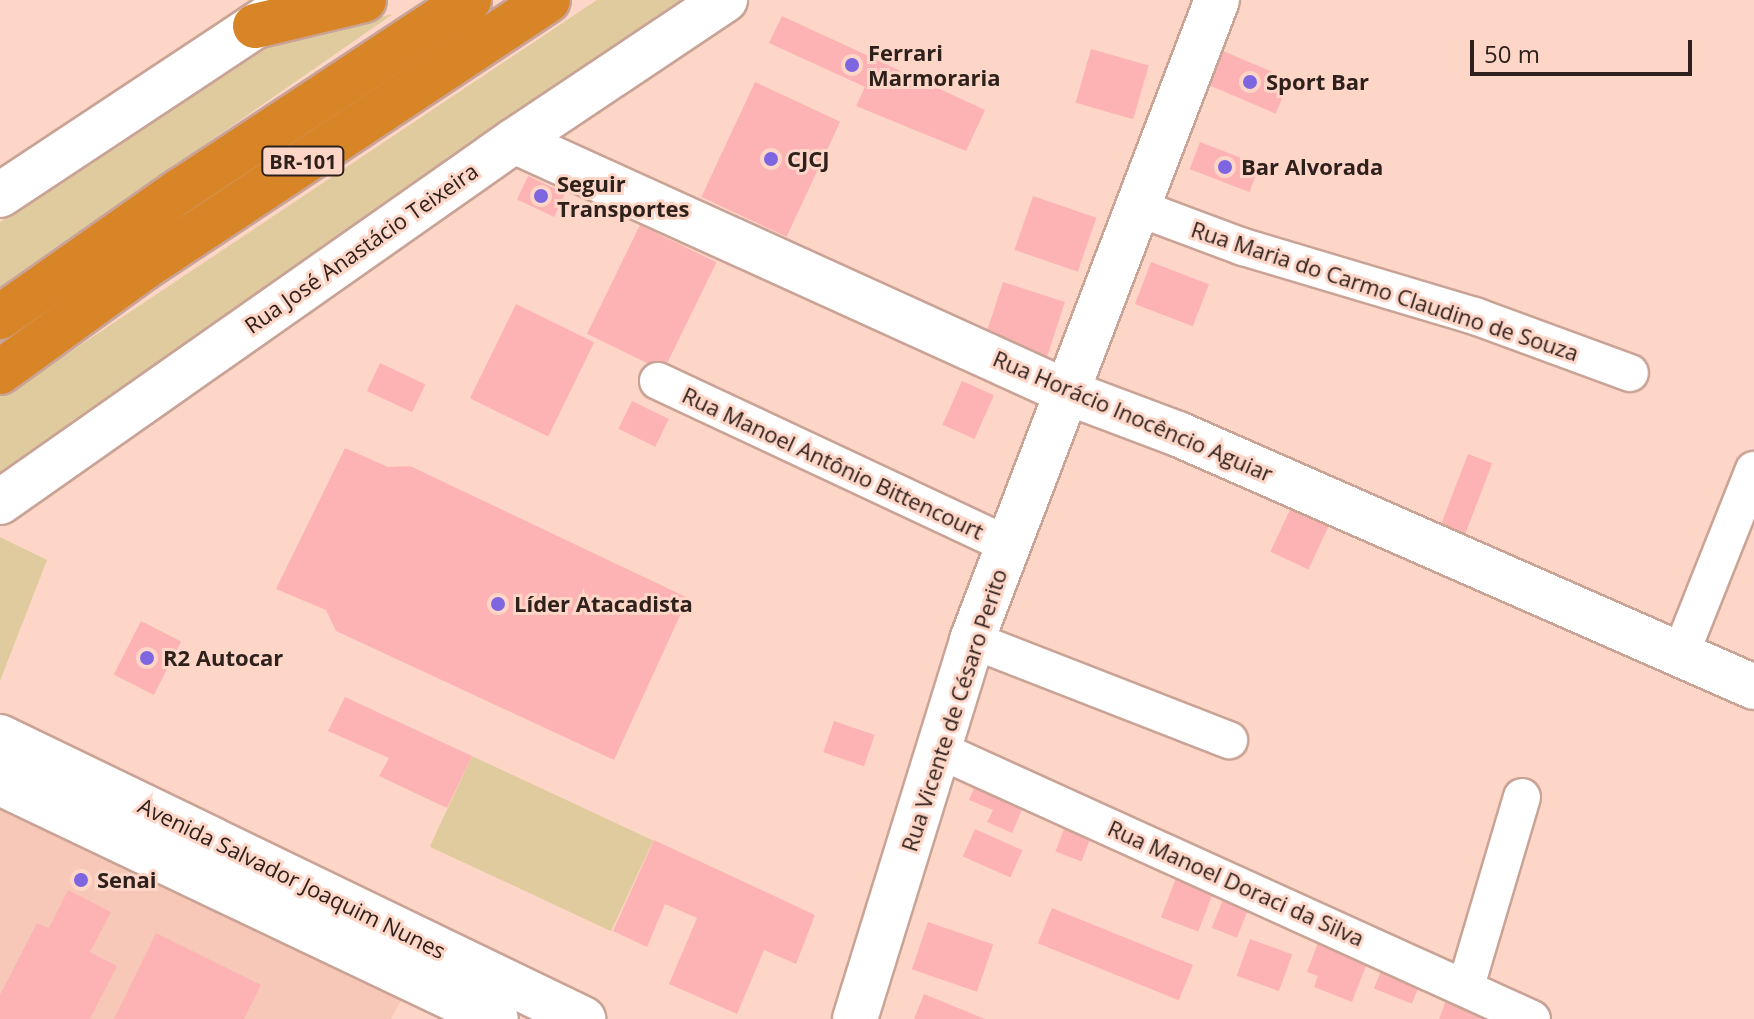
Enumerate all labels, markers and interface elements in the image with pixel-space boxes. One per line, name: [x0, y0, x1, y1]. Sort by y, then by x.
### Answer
scale bar: [1474, 24, 1696, 74]
text: 50 m: [1484, 37, 1540, 70]
place label: Ferrari Marmoraria: [868, 39, 1001, 90]
marker: Ferrari Marmoraria: [843, 56, 861, 74]
place label: Sport Bar: [1266, 69, 1369, 95]
marker: Sport Bar: [1241, 73, 1259, 91]
road number: BR-101: [261, 145, 345, 177]
place label: CJCJ: [787, 146, 830, 172]
marker: CJCJ: [762, 150, 780, 168]
place label: Bar Alvorada: [1241, 154, 1383, 180]
street label: Rua José Anastácio Teixeira: [239, 157, 483, 339]
marker: Bar Alvorada: [1216, 158, 1234, 176]
place label: Seguir Transportes: [557, 170, 689, 222]
marker: Seguir Transportes: [532, 187, 550, 205]
street label: Rua Maria do Carmo Claudino de Souza: [1188, 216, 1582, 366]
street label: Rua Horácio Inocêncio Aguiar: [989, 345, 1277, 487]
street label: Rua Manoel Antônio Bittencourt: [678, 381, 988, 545]
street label: Rua Vicente de Césaro Perito: [896, 565, 1012, 855]
place label: Líder Atacadista: [514, 591, 693, 617]
marker: Líder Atacadista: [489, 595, 507, 613]
place label: R2 Autocar: [163, 645, 283, 671]
marker: R2 Autocar: [138, 649, 156, 667]
street label: Avenida Salvador Joaquim Nunes: [134, 792, 450, 964]
street label: Rua Manoel Doraci da Silva: [1104, 815, 1368, 951]
place label: Senai: [97, 867, 157, 893]
marker: Senai: [72, 871, 90, 889]

